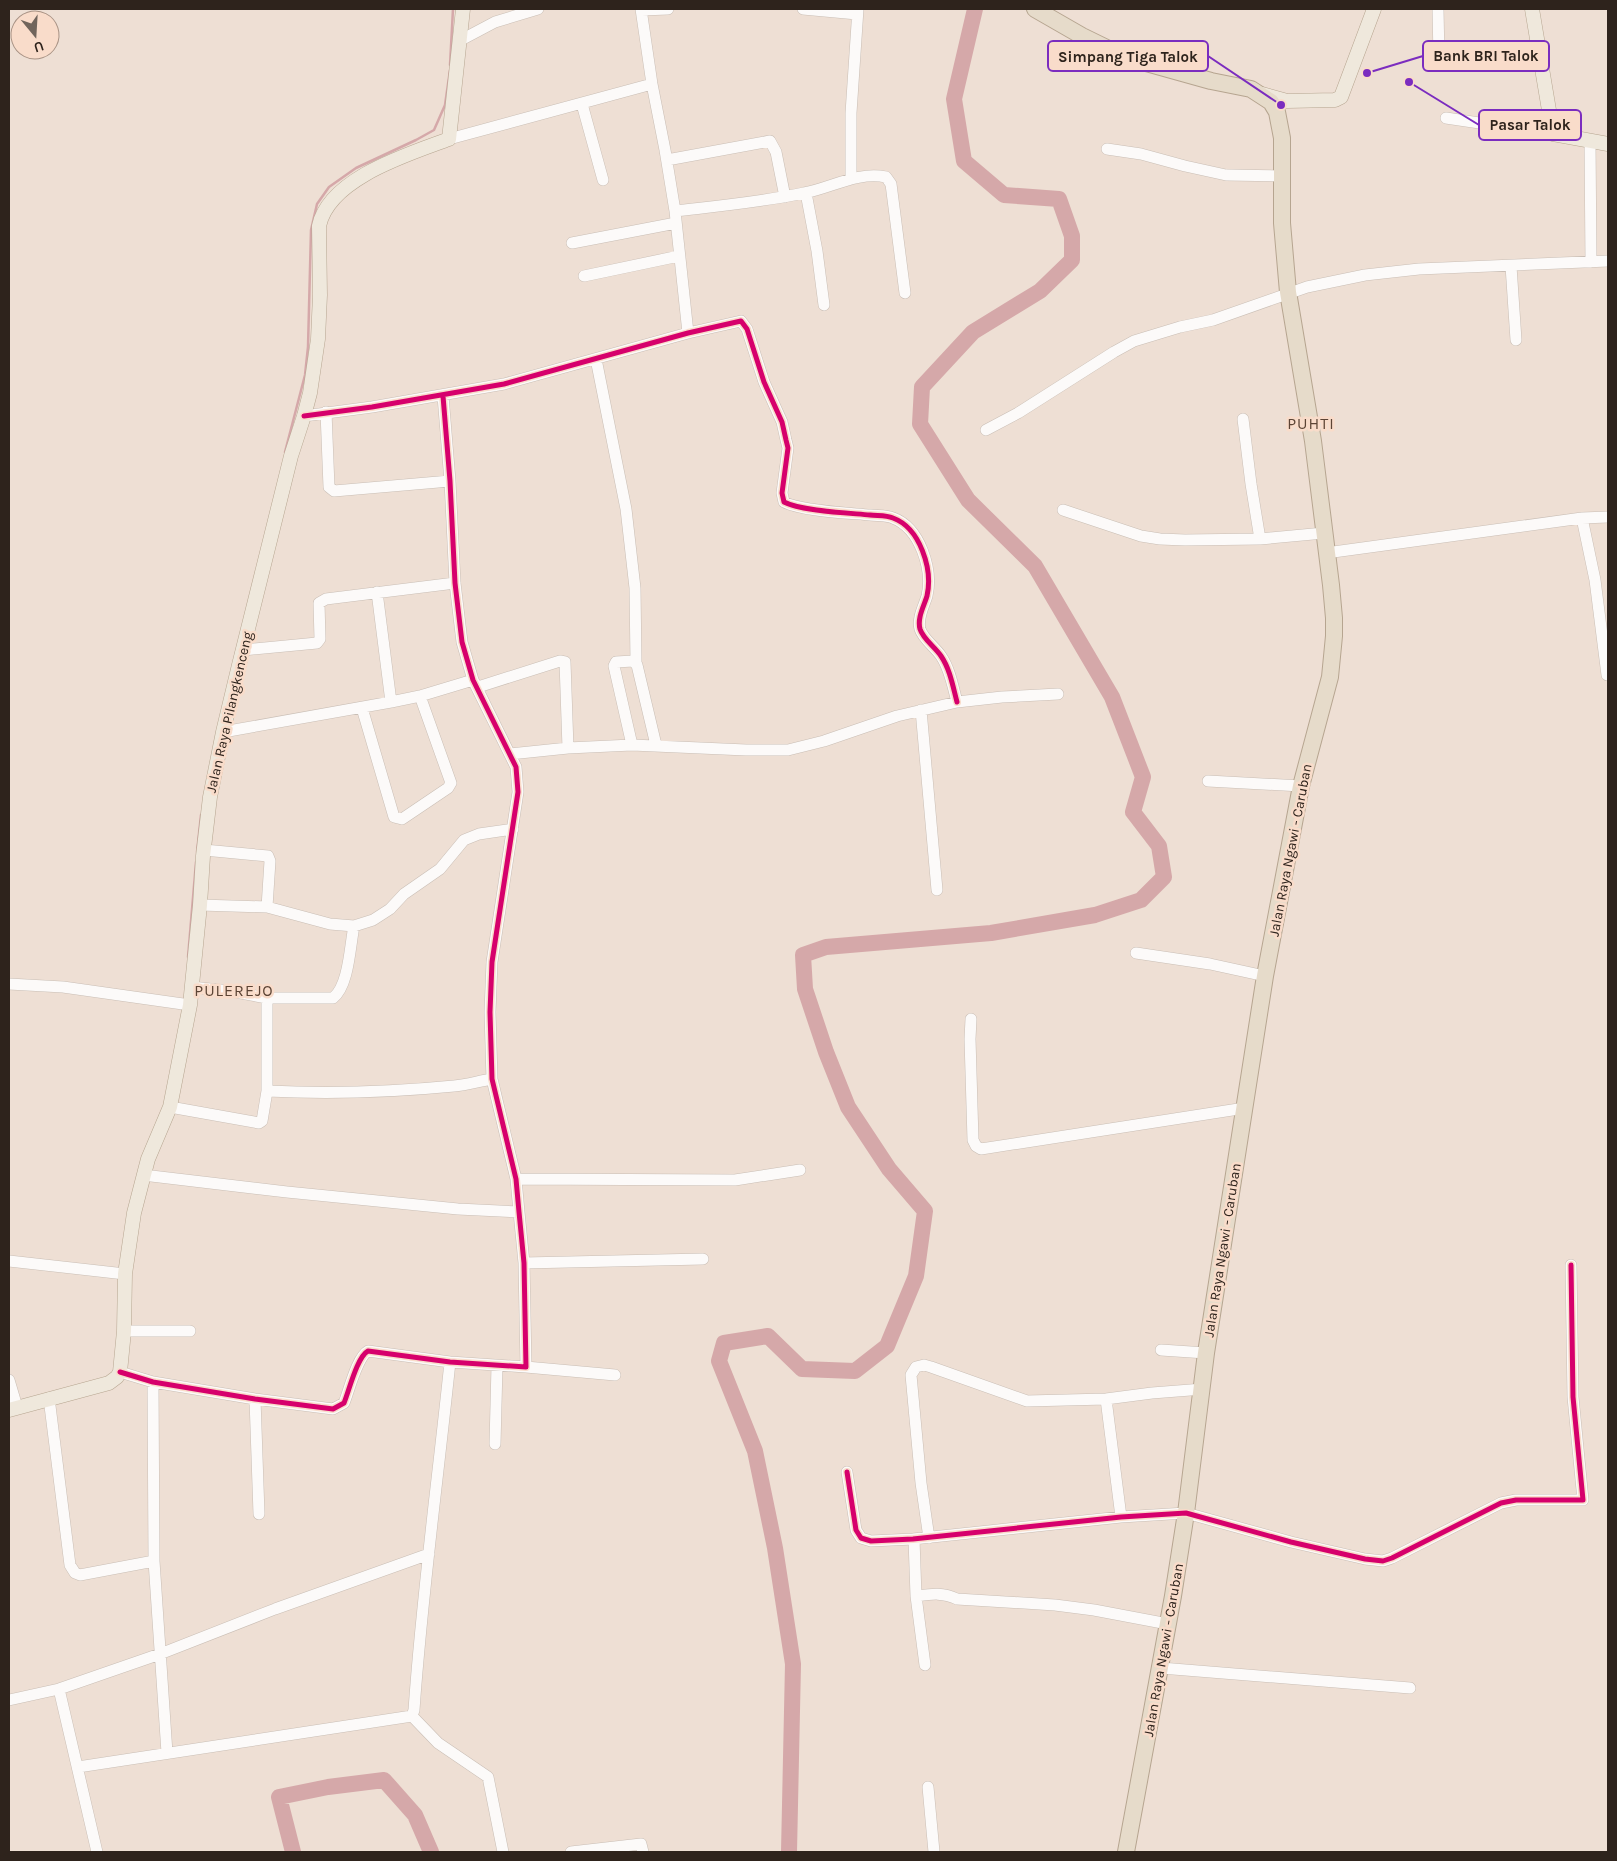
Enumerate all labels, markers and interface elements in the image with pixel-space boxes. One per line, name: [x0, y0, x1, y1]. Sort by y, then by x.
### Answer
north arrow: [10, 10, 60, 60]
text: U: [32, 37, 46, 56]
callout: Simpang Tiga Talok: [1048, 41, 1208, 71]
callout: Bank BRI Talok: [1423, 41, 1549, 71]
text: Bank BRI Talok: [1433, 47, 1539, 65]
text: Simpang Tiga Talok: [1058, 48, 1198, 66]
callout: Pasar Talok: [1479, 110, 1581, 140]
text: Pasar Talok: [1489, 116, 1571, 134]
district label: PUHTI: [1287, 414, 1335, 433]
street label: Jalan Raya Pilangkenceng: [203, 630, 256, 794]
street label: Jalan Raya Ngawi - Caruban: [1265, 762, 1316, 938]
district label: PULEREJO: [194, 981, 274, 1000]
street label: Jalan Raya Ngawi - Caruban: [1200, 1162, 1245, 1338]
street label: Jalan Raya Ngawi - Caruban: [1140, 1562, 1187, 1738]

